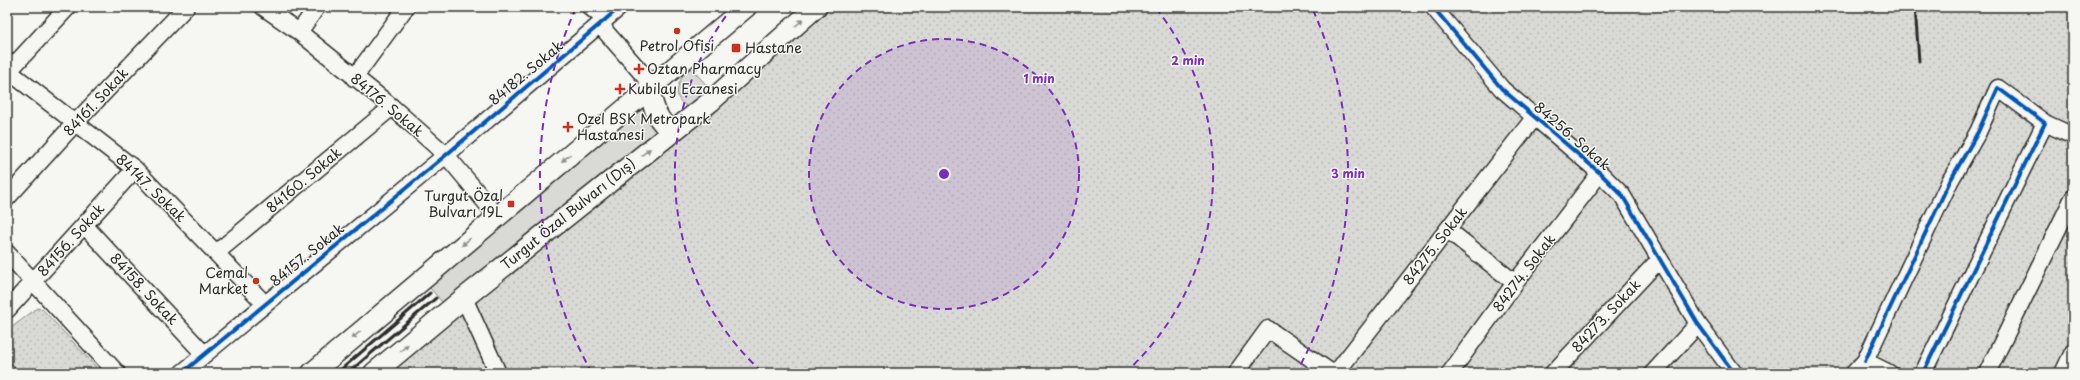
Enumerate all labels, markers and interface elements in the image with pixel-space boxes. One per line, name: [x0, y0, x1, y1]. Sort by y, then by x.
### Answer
one-way arrow: [794, 18, 804, 27]
marker: Petrol Ofisi: [672, 26, 682, 36]
street label: 84182. Sokak: [484, 35, 567, 110]
place label: Petrol Ofisi: [640, 35, 714, 56]
place label: Hastane: [745, 37, 802, 58]
marker: Hastane: [730, 42, 742, 54]
text: 2 min: [1171, 51, 1205, 69]
place label: Oztan Pharmacy: [647, 58, 762, 79]
street label: 84161. Sokak: [58, 63, 133, 141]
marker: Oztan Pharmacy: [634, 64, 644, 74]
street label: 84176. Sokak: [346, 68, 428, 142]
text: 1 min: [1023, 69, 1055, 87]
place label: Kubilay Eczanesi: [628, 78, 738, 99]
marker: Kubilay Eczanesi: [615, 84, 625, 94]
street label: 84256. Sokak: [1529, 96, 1615, 175]
place label: Ozel BSK Metropark Hastanesi: [577, 108, 711, 145]
marker: Ozel BSK Metropark Hastanesi: [562, 121, 574, 133]
street label: 84160. Sokak: [261, 142, 346, 217]
one-way arrow: [641, 148, 652, 156]
street label: 84147. Sokak: [112, 149, 191, 227]
street label: Turgut Özal Bulvarı (Dış): [496, 153, 639, 274]
one-way arrow: [560, 154, 571, 163]
text: 3 min: [1331, 164, 1365, 182]
centre of rings: [937, 167, 951, 181]
place label: Turgut Özal Bulvarı 19L: [424, 185, 503, 222]
street label: 84156. Sokak: [32, 199, 109, 281]
marker: Turgut Özal Bulvarı 19L: [506, 199, 516, 209]
street label: 84275. Sokak: [1397, 202, 1472, 289]
street label: 84157. Sokak: [265, 218, 348, 291]
street label: 84274. Sokak: [1487, 229, 1560, 316]
one-way arrow: [461, 238, 472, 247]
street label: 84158. Sokak: [105, 248, 183, 329]
place label: Cemal Market: [199, 262, 248, 299]
street label: 84273. Sokak: [1566, 274, 1645, 357]
marker: Cemal Market: [251, 276, 261, 286]
one-way arrow: [351, 331, 362, 340]
one-way arrow: [398, 344, 409, 352]

